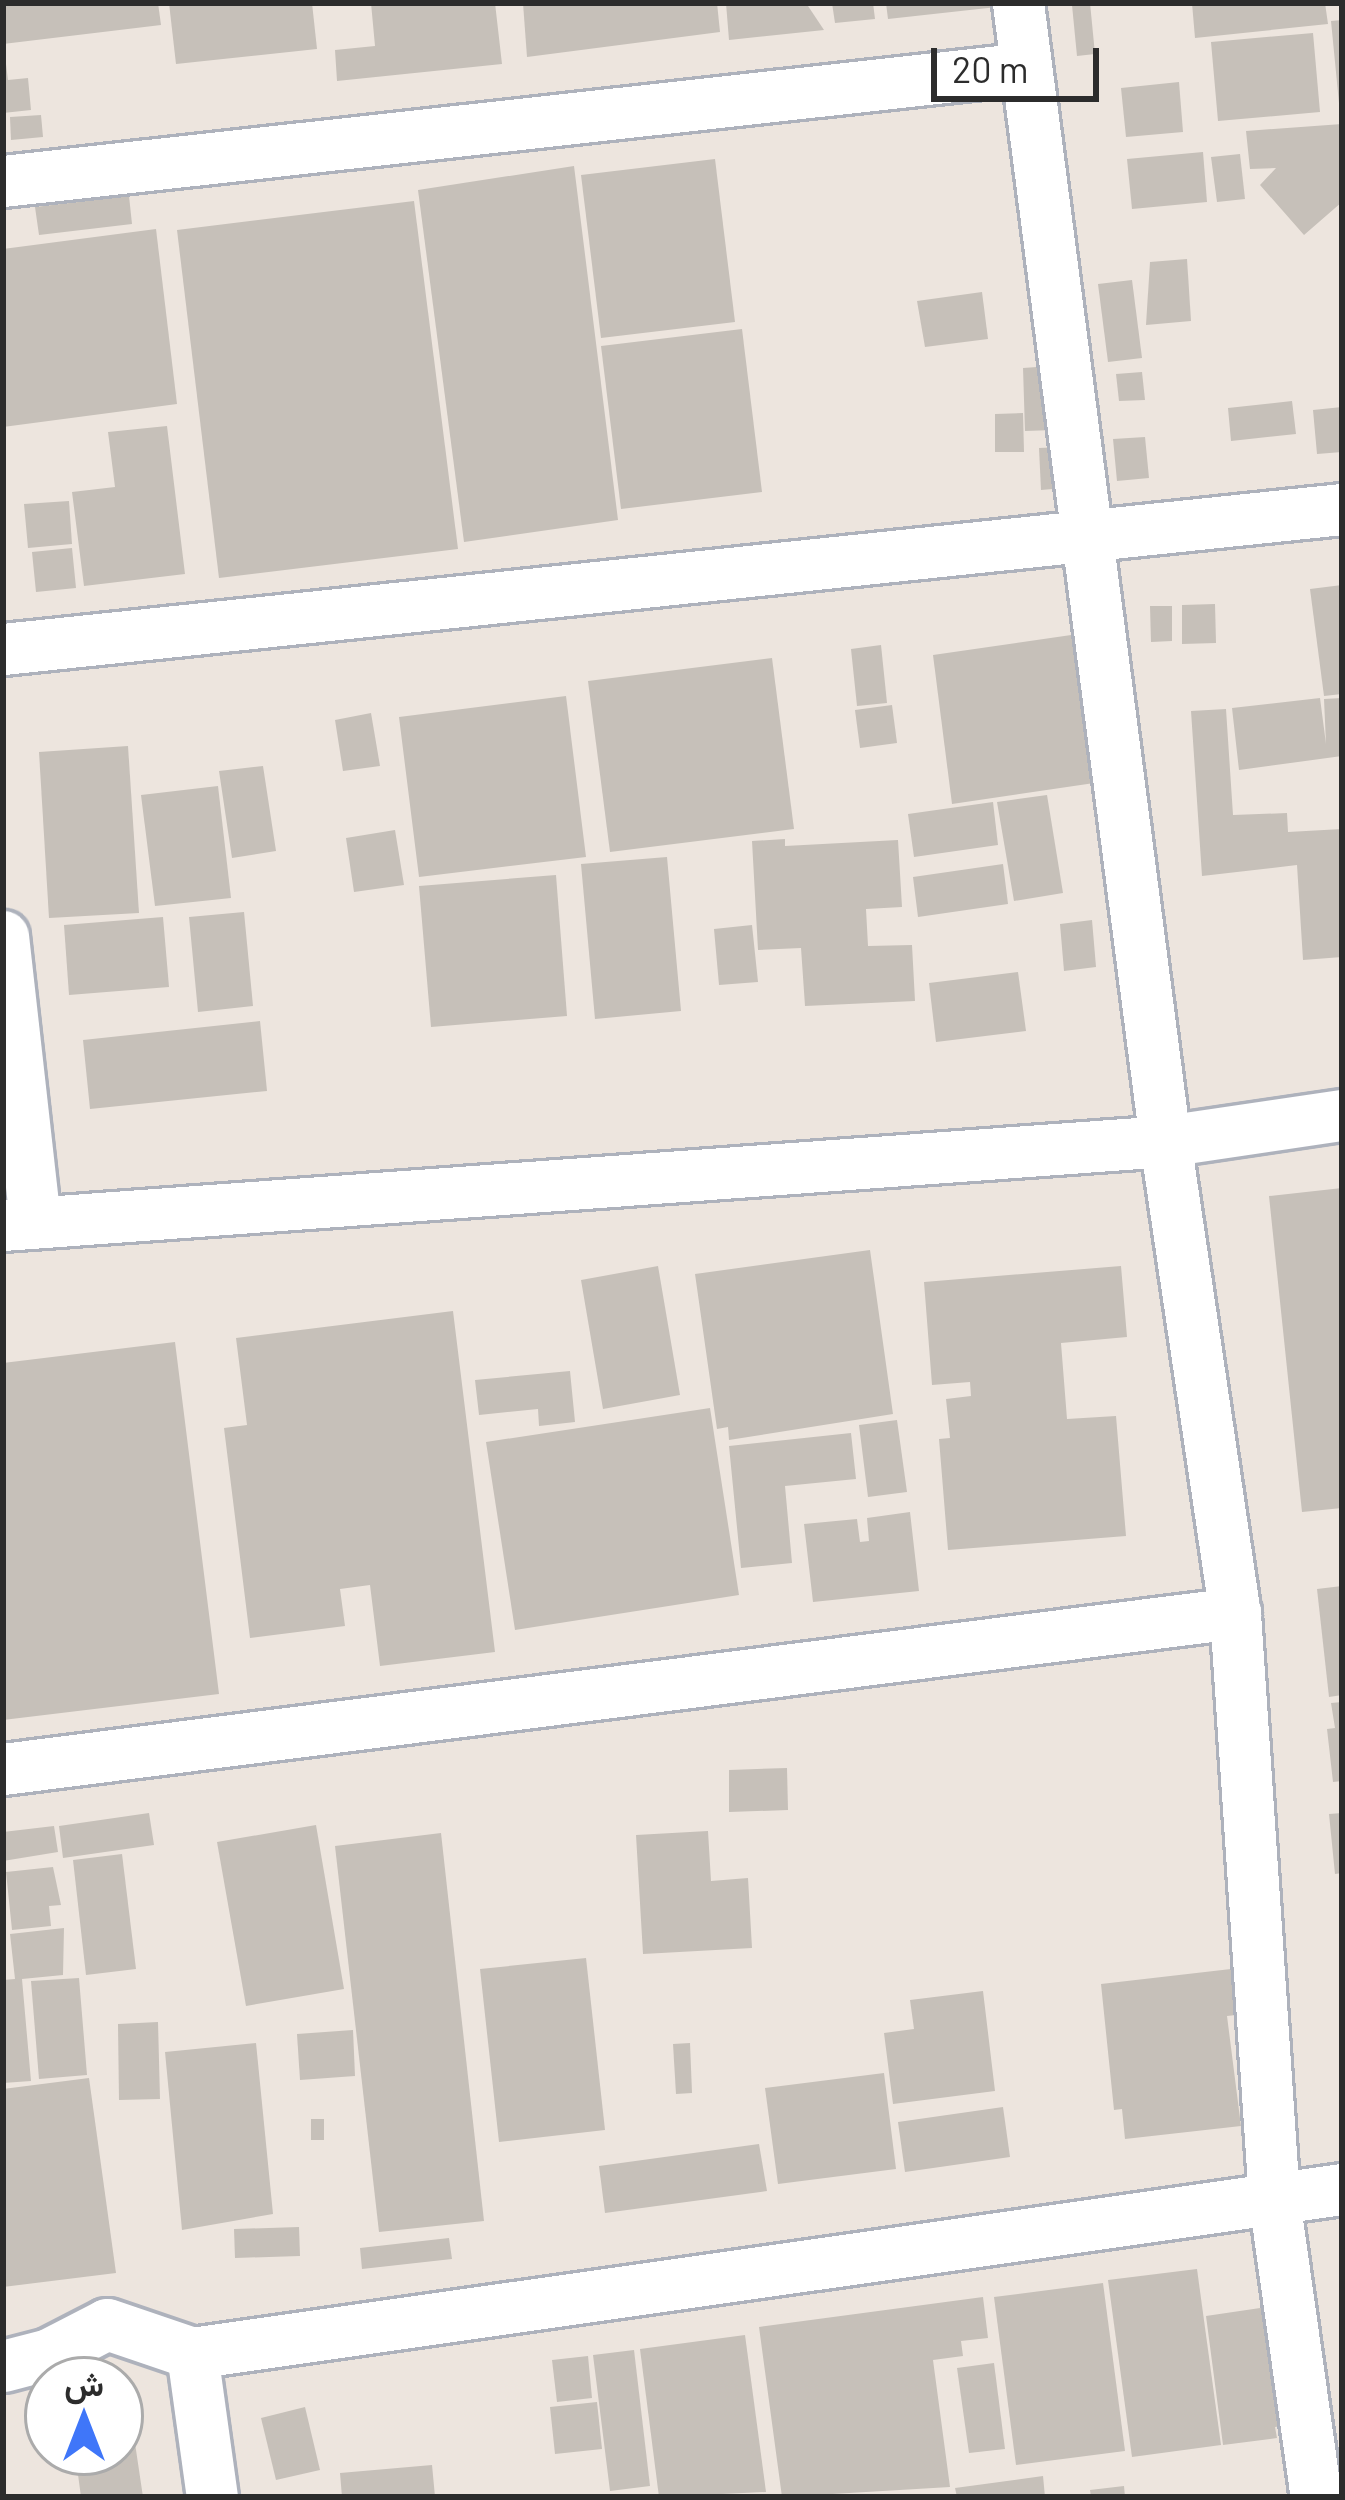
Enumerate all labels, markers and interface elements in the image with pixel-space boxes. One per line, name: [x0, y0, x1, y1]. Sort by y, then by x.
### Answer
scale bar: [937, 24, 1105, 98]
text: 20 m: [952, 47, 1029, 90]
north arrow: [24, 2356, 144, 2476]
text: ش: [64, 2363, 104, 2403]

